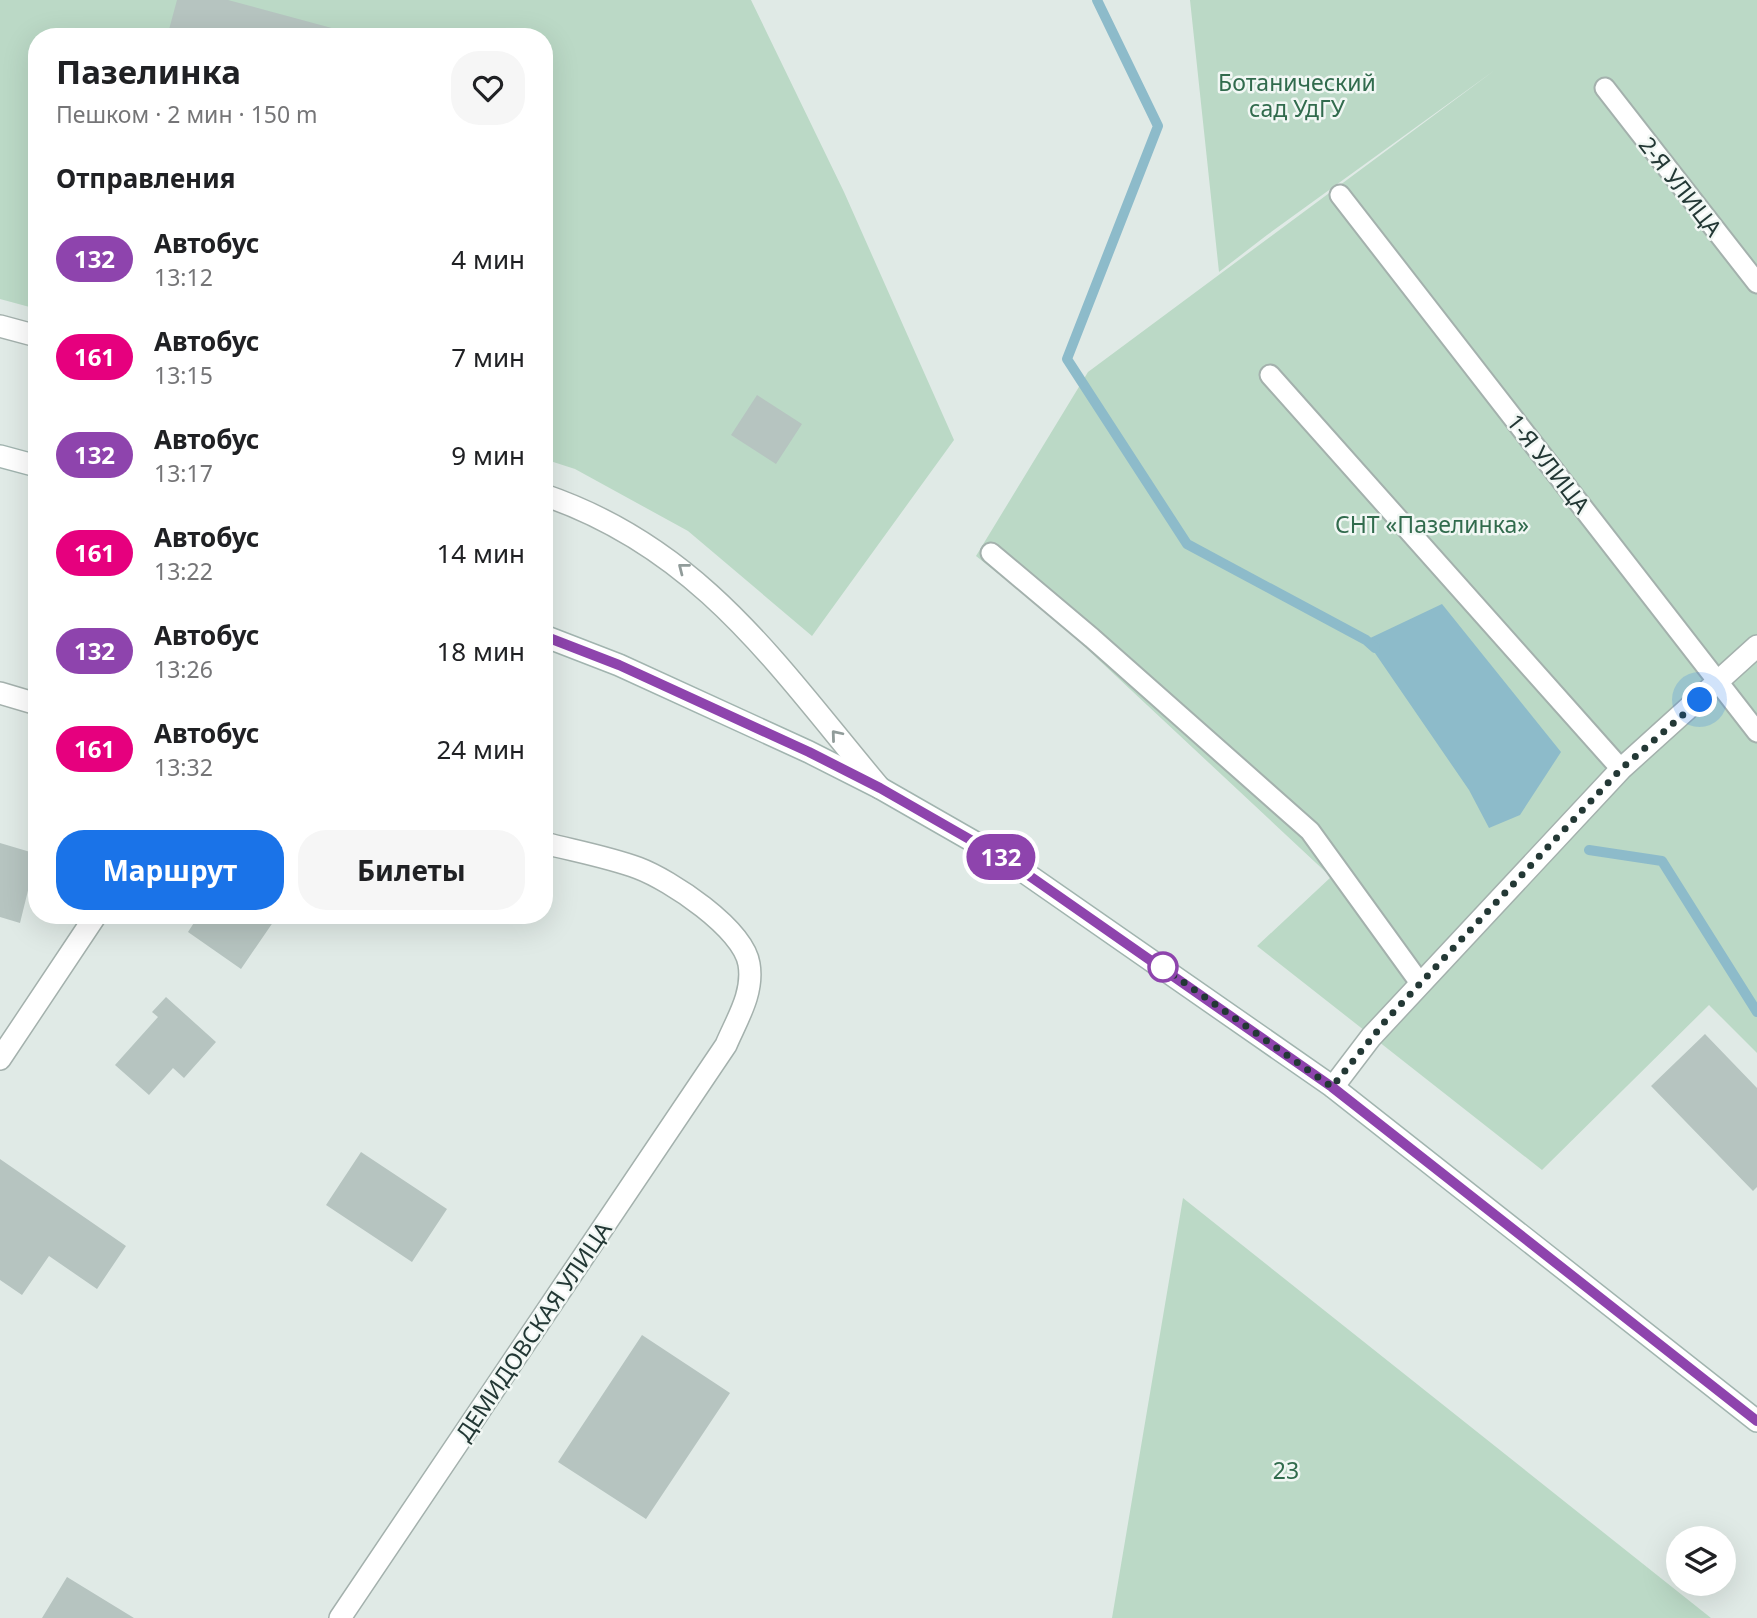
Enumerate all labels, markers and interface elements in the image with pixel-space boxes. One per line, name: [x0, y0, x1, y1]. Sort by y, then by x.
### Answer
text: Пазелинка: [56, 49, 241, 94]
button: heart: [451, 51, 525, 125]
park label: Ботанический сад УдГУ: [1218, 66, 1376, 124]
text: Пешком · 2 мин · 150 m: [56, 98, 318, 130]
street label: 2-Я УЛИЦА: [1632, 129, 1730, 243]
text: Отправления: [56, 160, 235, 196]
text: Автобус: [154, 225, 259, 261]
text: 4 мин: [451, 241, 525, 277]
text: 132: [74, 242, 115, 275]
text: 13:12: [154, 261, 213, 293]
text: Автобус: [154, 323, 259, 359]
text: 7 мин: [451, 339, 525, 375]
text: 161: [74, 340, 115, 373]
text: 13:15: [154, 359, 213, 391]
street label: 1-Я УЛИЦА: [1500, 406, 1598, 520]
text: Автобус: [154, 421, 259, 457]
text: 9 мин: [451, 437, 525, 473]
text: 132: [74, 438, 115, 471]
text: 13:17: [154, 457, 213, 489]
park label: СНТ «Пазелинка»: [1335, 508, 1529, 540]
text: Автобус: [154, 519, 259, 555]
text: 14 мин: [436, 535, 525, 571]
text: 161: [74, 536, 115, 569]
text: 13:22: [154, 555, 213, 587]
one-way arrow: [678, 564, 690, 577]
text: Автобус: [154, 617, 259, 653]
text: 18 мин: [436, 633, 525, 669]
text: 132: [74, 634, 115, 667]
text: 13:26: [154, 653, 213, 685]
your location: [1682, 682, 1717, 717]
text: Автобус: [154, 715, 259, 751]
text: 24 мин: [436, 731, 525, 767]
one-way arrow: [832, 731, 844, 744]
text: 161: [74, 732, 115, 765]
text: 13:32: [154, 751, 213, 783]
button: Маршрут: [56, 830, 284, 910]
button: Билеты: [298, 830, 525, 910]
line badge: 132: [961, 834, 1041, 880]
text: 132: [980, 840, 1022, 873]
unlabelled marker: [1148, 952, 1178, 982]
street label: ДЕМИДОВСКАЯ УЛИЦА: [447, 1215, 619, 1447]
park label: 23: [1273, 1454, 1299, 1486]
map controls: [1666, 1526, 1736, 1596]
button: layers: [1666, 1526, 1736, 1596]

